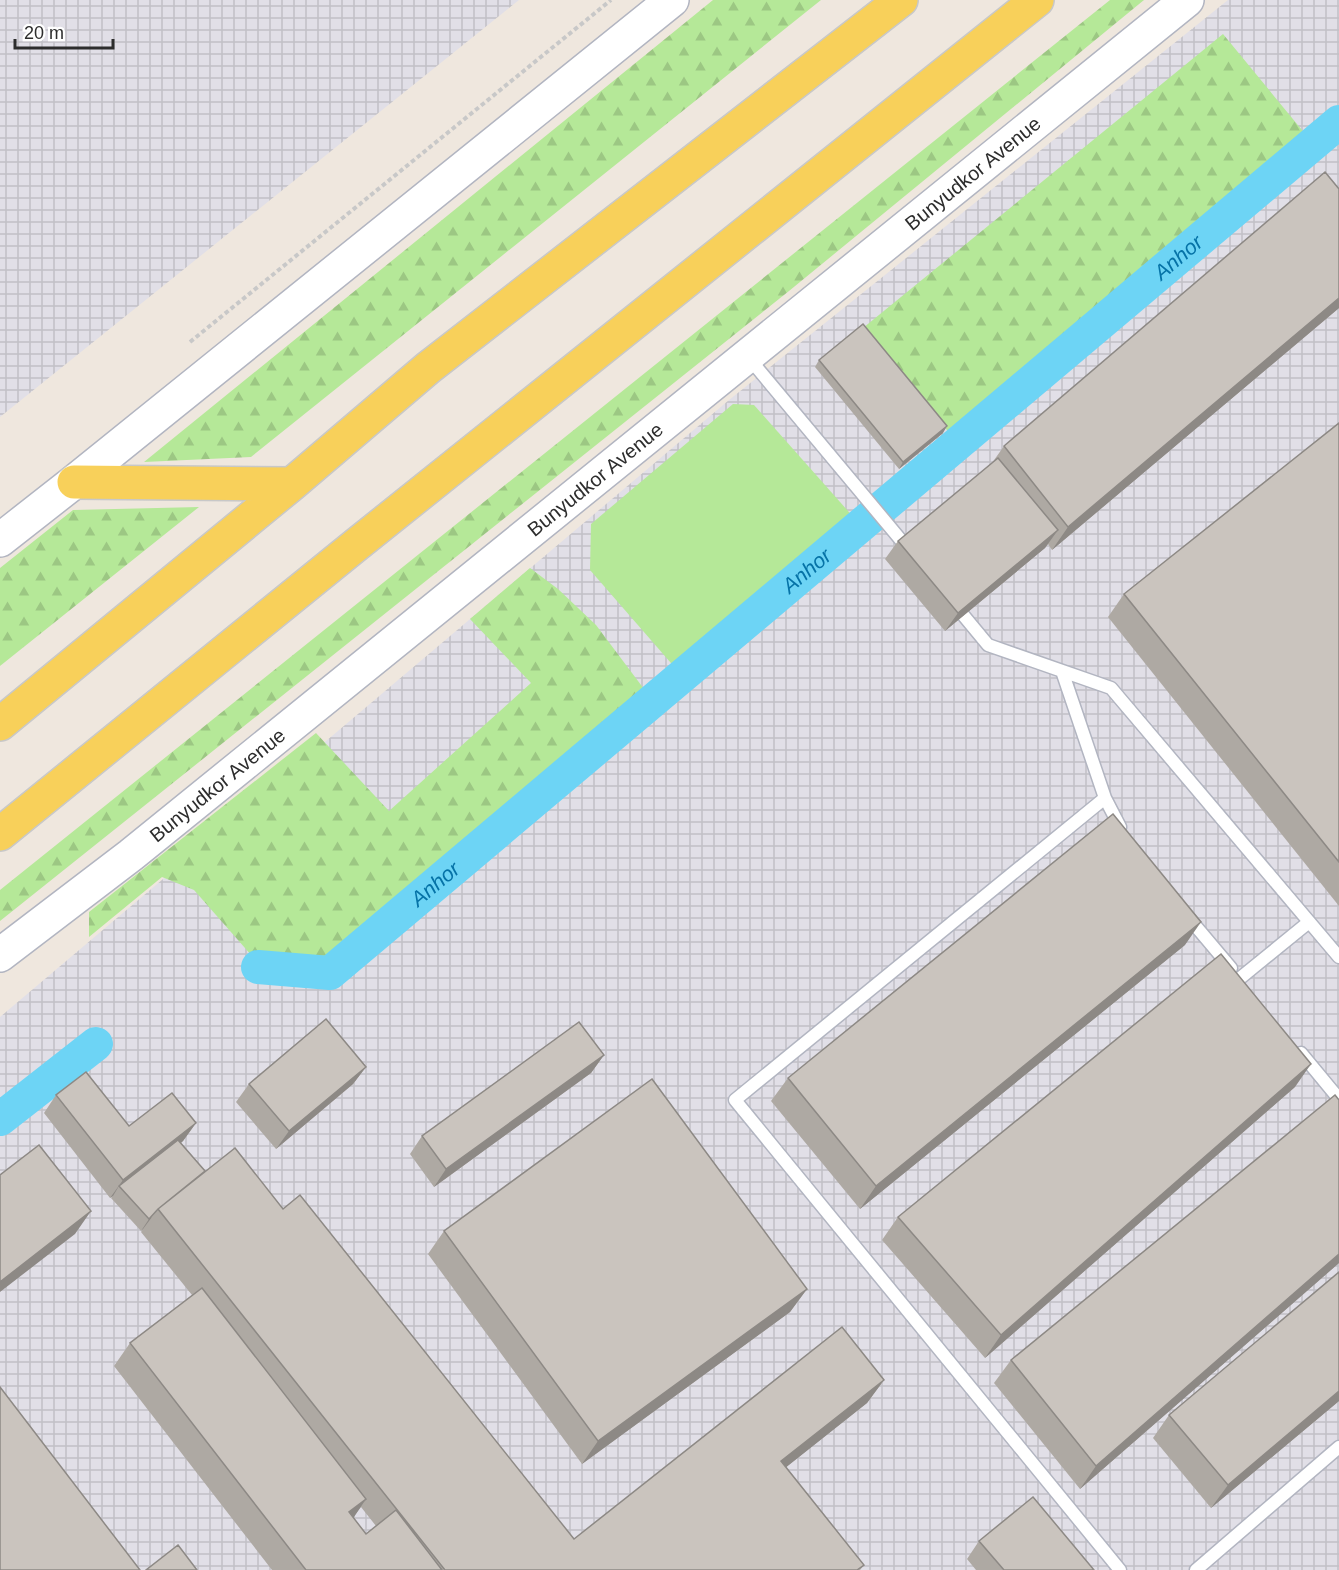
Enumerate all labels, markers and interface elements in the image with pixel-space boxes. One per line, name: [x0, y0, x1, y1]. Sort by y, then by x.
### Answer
scale bar: [15, 12, 112, 50]
text: 20 m: [24, 23, 64, 43]
street label: Bunyudkor Avenue: [901, 112, 1045, 235]
water label: Anhor: [1148, 230, 1208, 285]
street label: Bunyudkor Avenue: [523, 418, 667, 540]
water label: Anhor: [776, 543, 836, 599]
street label: Bunyudkor Avenue: [145, 724, 289, 846]
water label: Anhor: [405, 856, 465, 912]

